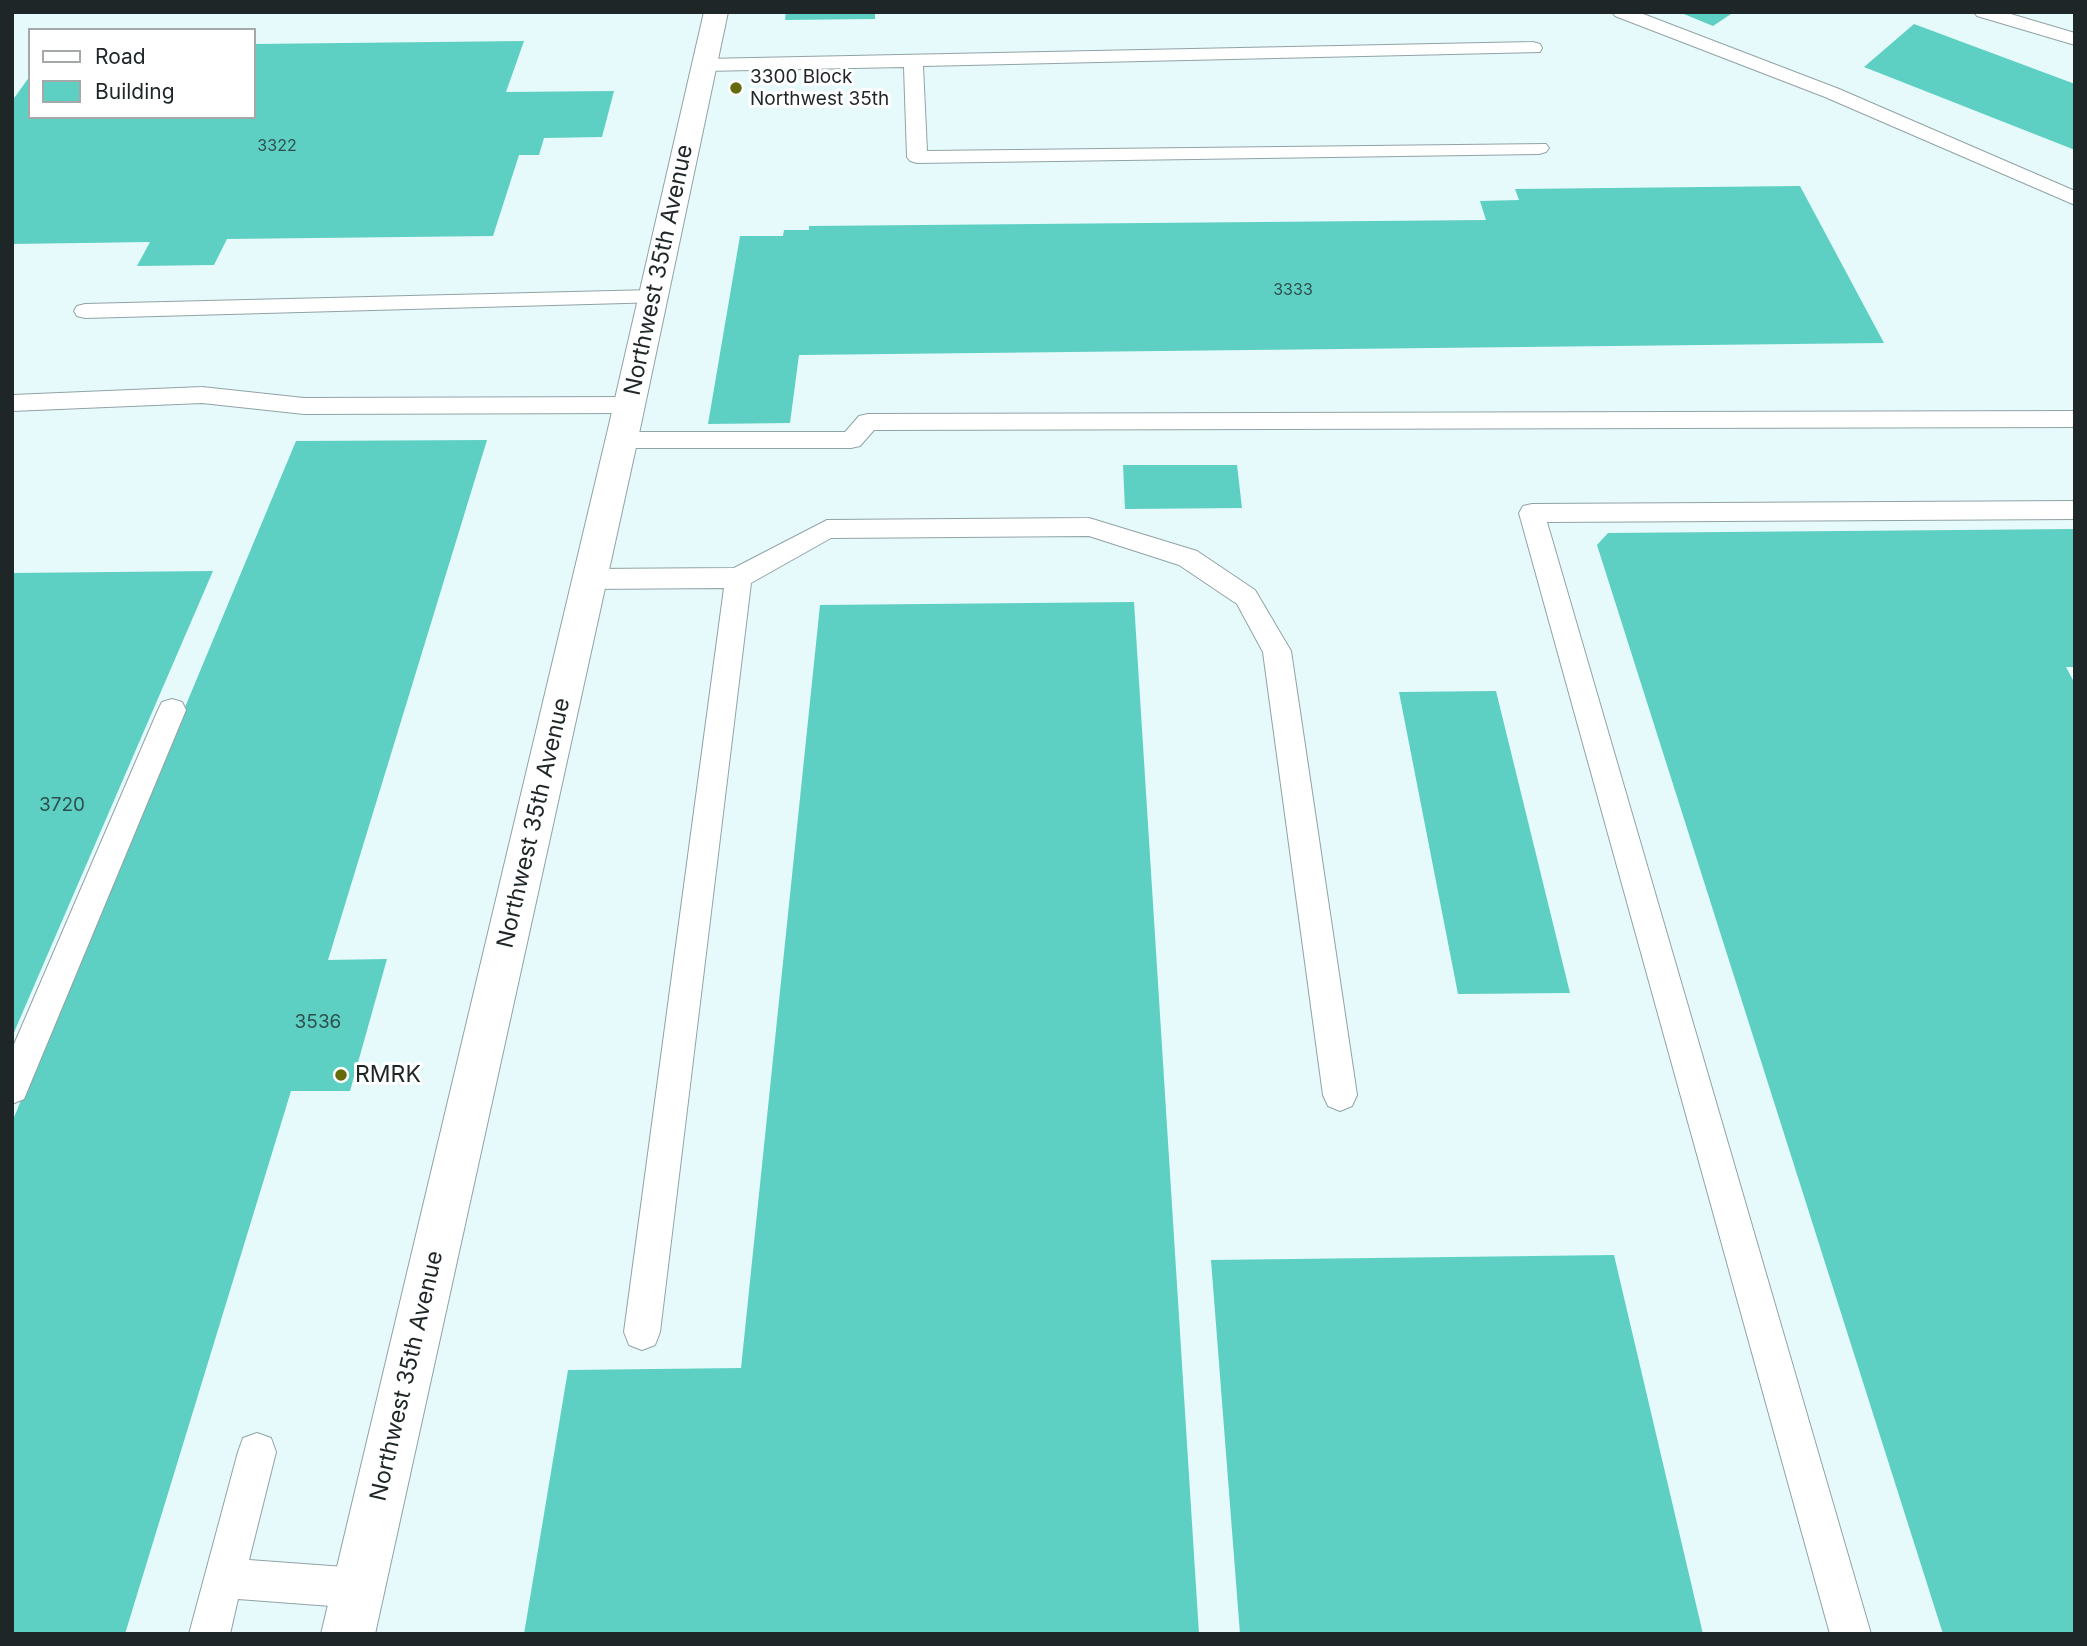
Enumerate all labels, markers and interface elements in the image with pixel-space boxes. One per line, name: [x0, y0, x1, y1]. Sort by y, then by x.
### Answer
legend: [28, 28, 256, 119]
text: Road: [95, 44, 146, 69]
place label: 3300 Block Northwest 35th: [750, 66, 889, 110]
text: Building: [95, 79, 175, 104]
marker: 3300 Block Northwest 35th: [728, 80, 744, 96]
house number: 3322: [257, 136, 297, 156]
street label: Northwest 35th Avenue: [619, 142, 699, 398]
house number: 3333: [1273, 280, 1313, 300]
street label: Northwest 35th Avenue: [492, 695, 576, 951]
house number: 3720: [39, 794, 85, 816]
house number: 3536: [295, 1011, 341, 1033]
place label: RMRK: [355, 1061, 421, 1089]
marker: RMRK: [333, 1067, 349, 1083]
street label: Northwest 35th Avenue: [365, 1248, 449, 1504]

